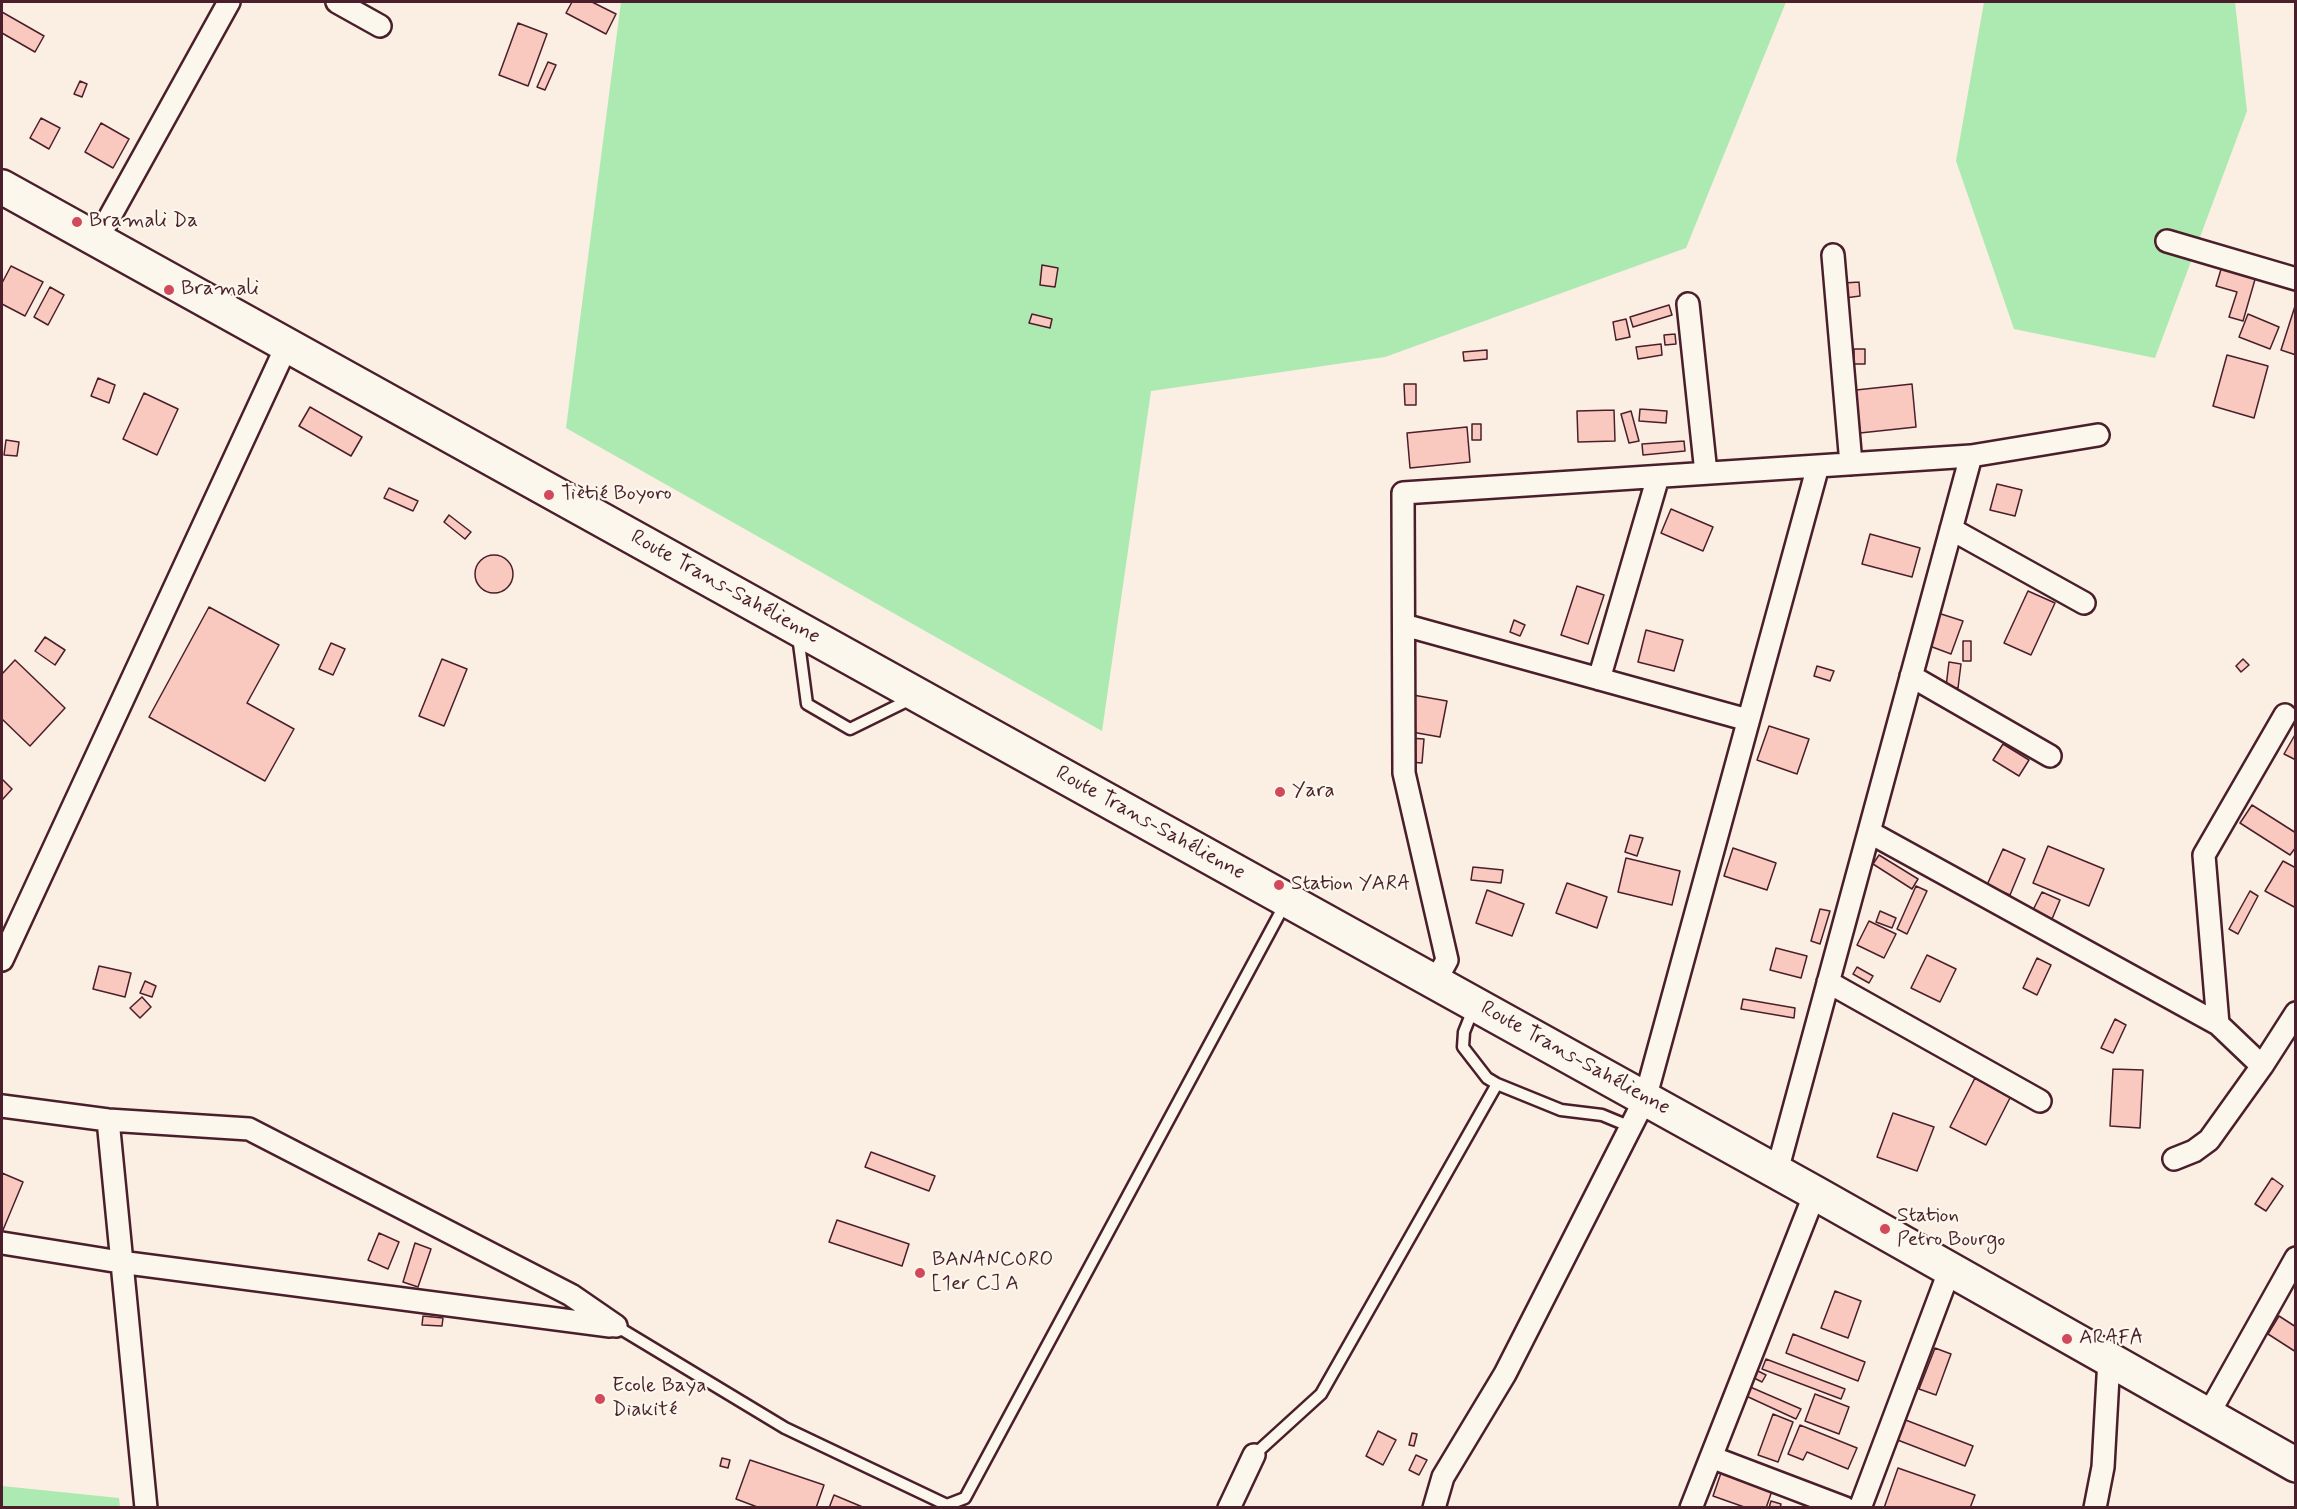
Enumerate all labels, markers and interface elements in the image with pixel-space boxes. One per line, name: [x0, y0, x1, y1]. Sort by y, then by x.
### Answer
place label: Bramali Da: [89, 209, 198, 235]
marker: Bramali Da: [70, 215, 84, 229]
place label: Bramali: [181, 277, 259, 303]
marker: Bramali: [162, 283, 176, 297]
place label: Tiètié Boyoro: [561, 482, 672, 508]
marker: Tiètié Boyoro: [542, 488, 556, 502]
street label: Route Trans-Sahélienne: [626, 525, 824, 651]
street label: Route Trans-Sahélienne: [1051, 761, 1249, 887]
place label: Yara: [1292, 779, 1335, 805]
marker: Yara: [1273, 785, 1287, 799]
place label: Station YARA: [1291, 872, 1410, 898]
marker: Station YARA: [1272, 878, 1286, 892]
street label: Route Trans-Sahélienne: [1476, 996, 1674, 1122]
place label: Station Petro Bourgo: [1897, 1204, 2005, 1254]
marker: Station Petro Bourgo: [1878, 1222, 1892, 1236]
place label: BANANCORO [1er C] A: [932, 1248, 1053, 1298]
marker: BANANCORO [1er C] A: [913, 1266, 927, 1280]
place label: ARAFA: [2079, 1326, 2144, 1352]
marker: ARAFA: [2060, 1332, 2074, 1346]
place label: Ecole Baya Diakité: [612, 1374, 707, 1424]
marker: Ecole Baya Diakité: [593, 1392, 607, 1406]

